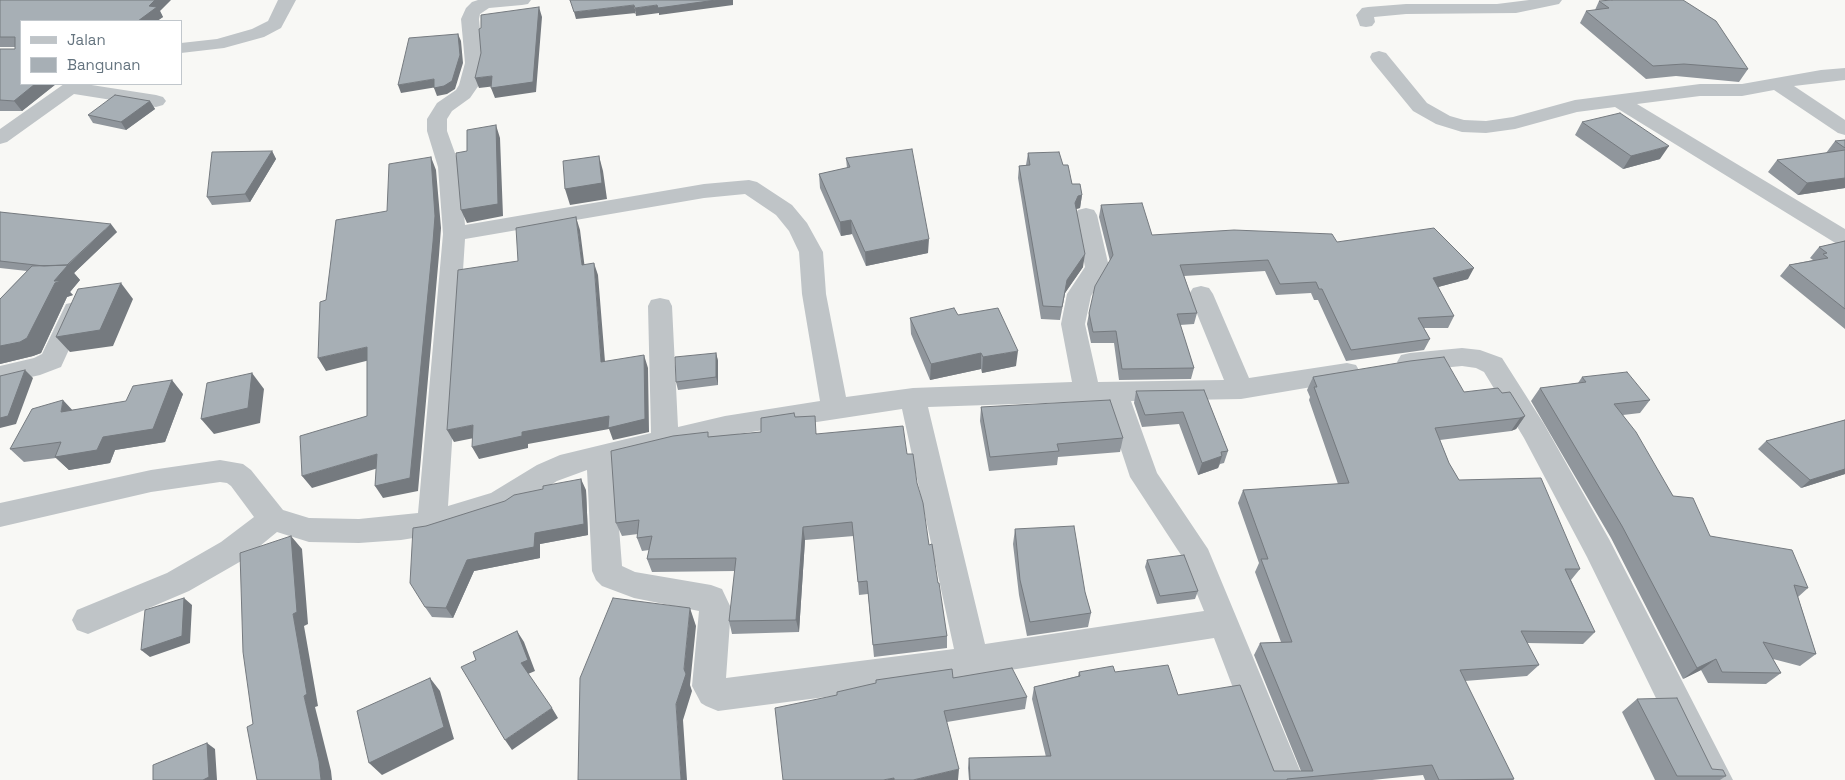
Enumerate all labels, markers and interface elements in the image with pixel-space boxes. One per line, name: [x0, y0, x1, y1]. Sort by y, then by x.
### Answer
legend: [20, 20, 182, 85]
text: Jalan: [67, 30, 106, 49]
text: Bangunan: [67, 55, 141, 74]

